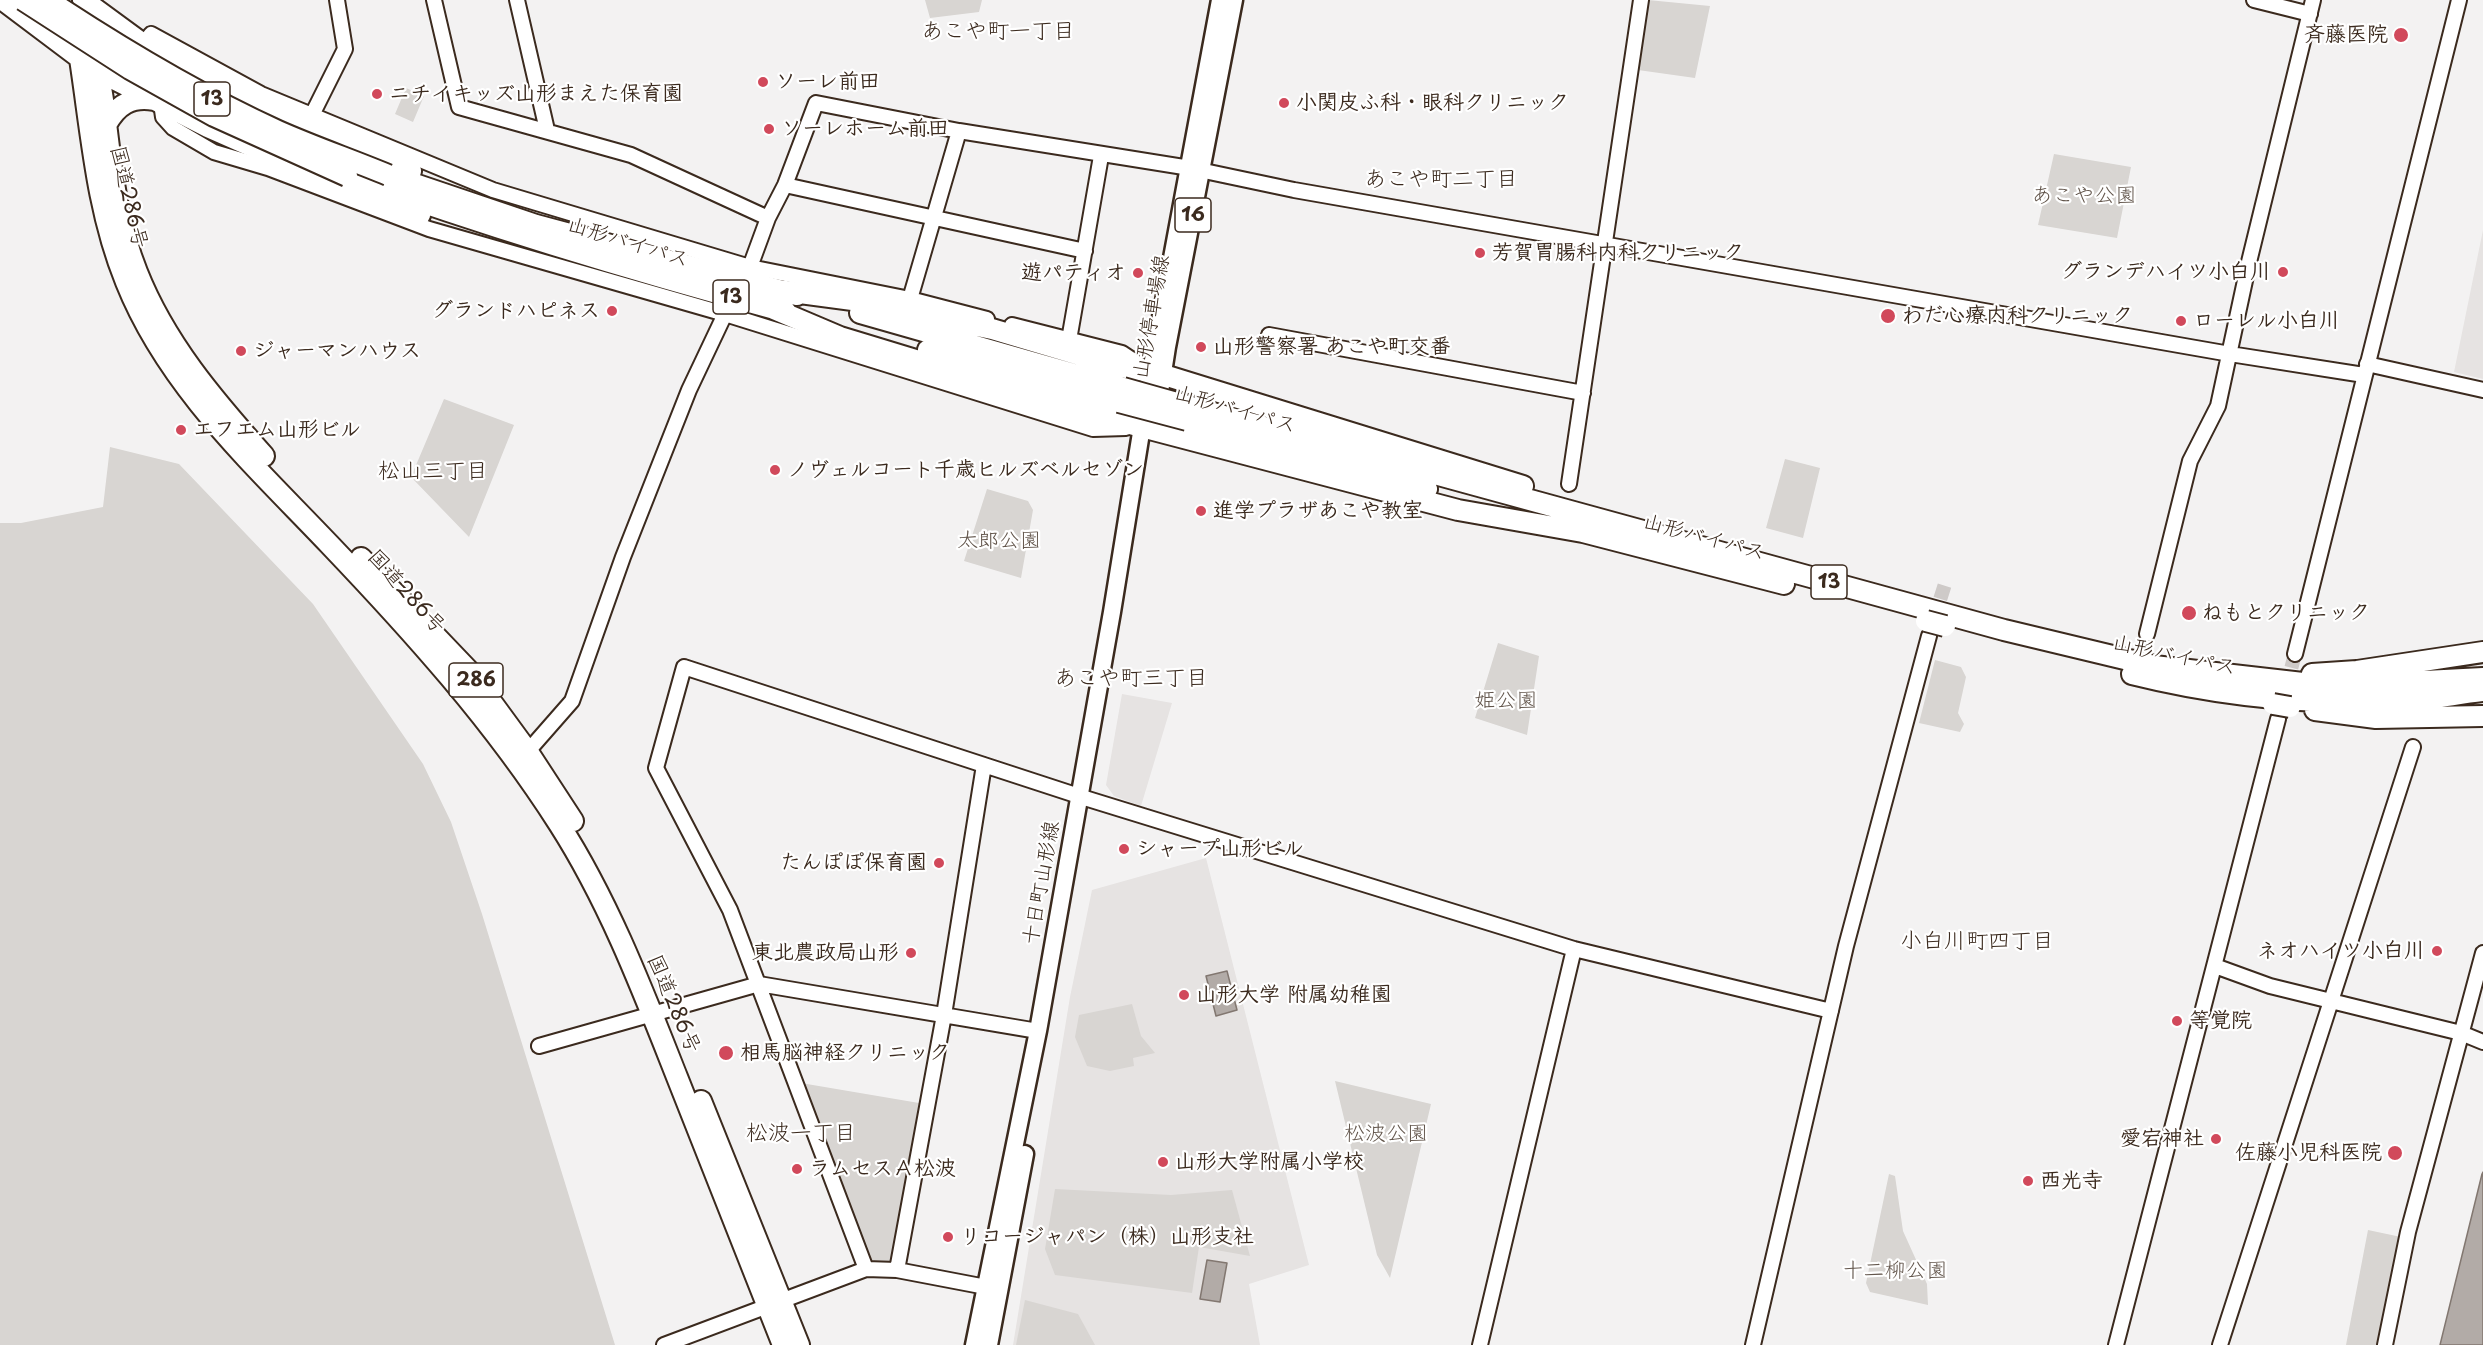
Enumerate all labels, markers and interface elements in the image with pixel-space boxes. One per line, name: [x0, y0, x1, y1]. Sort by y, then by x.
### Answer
district label: あこや町一丁目: [921, 19, 1075, 45]
place label: 斉藤医院: [2304, 22, 2388, 48]
marker: 斉藤医院: [2392, 26, 2410, 44]
place label: ソーレ前田: [775, 69, 880, 95]
marker: ソーレ前田: [756, 75, 770, 89]
place label: ニチイキッズ山形まえた保育園: [389, 81, 683, 107]
road number: 13: [194, 82, 230, 116]
marker: ニチイキッズ山形まえた保育園: [370, 87, 384, 101]
place label: 小関皮ふ科・眼科クリニック: [1296, 90, 1569, 116]
marker: 小関皮ふ科・眼科クリニック: [1277, 96, 1291, 110]
place label: ソーレホーム前田: [781, 116, 949, 142]
marker: ソーレホーム前田: [762, 122, 776, 136]
street label: 国道286号: [104, 143, 152, 251]
district label: あこや町二丁目: [1364, 167, 1518, 193]
park label: あこや公園: [2032, 183, 2136, 209]
road number: 16: [1175, 198, 1211, 232]
street label: 山形バイパス: [564, 213, 692, 273]
place label: 芳賀胃腸科内科クリニック: [1492, 240, 1744, 266]
marker: 芳賀胃腸科内科クリニック: [1473, 246, 1487, 260]
street label: 山形停車場線: [1129, 253, 1175, 381]
place label: グランデハイツ小白川: [2061, 259, 2271, 285]
place label: 遊パティオ: [1021, 260, 1126, 286]
marker: グランデハイツ小白川: [2276, 265, 2290, 279]
marker: 遊パティオ: [1131, 266, 1145, 280]
road number: 13: [713, 280, 749, 314]
place label: グランドハピネス: [432, 298, 600, 324]
place label: わだ心療内科クリニック: [1902, 303, 2133, 329]
marker: グランドハピネス: [605, 304, 619, 318]
marker: わだ心療内科クリニック: [1879, 307, 1897, 325]
place label: ローレル小白川: [2193, 308, 2340, 334]
marker: ローレル小白川: [2174, 314, 2188, 328]
place label: 山形警察署 あこや町交番: [1213, 334, 1451, 360]
place label: ジャーマンハウス: [253, 338, 421, 364]
marker: 山形警察署 あこや町交番: [1194, 340, 1208, 354]
marker: ジャーマンハウス: [234, 344, 248, 358]
street label: 山形バイパス: [1171, 381, 1299, 439]
place label: エフエム山形ビル: [193, 417, 361, 443]
marker: エフエム山形ビル: [174, 423, 188, 437]
place label: ノヴェルコート千歳ヒルズベルセゾン: [787, 457, 1144, 483]
district label: 松山三丁目: [378, 459, 488, 485]
marker: ノヴェルコート千歳ヒルズベルセゾン: [768, 463, 782, 477]
place label: 進学プラザあこや教室: [1213, 498, 1423, 524]
marker: 進学プラザあこや教室: [1194, 504, 1208, 518]
street label: 山形バイパス: [1640, 510, 1768, 566]
park label: 太郎公園: [957, 528, 1041, 554]
street label: 国道286号: [362, 545, 450, 639]
road number: 13: [1811, 565, 1847, 599]
place label: ねもとクリニック: [2202, 600, 2370, 626]
marker: ねもとクリニック: [2180, 604, 2198, 622]
street label: 山形バイパス: [2110, 631, 2238, 681]
road number: 286: [449, 663, 503, 697]
district label: あこや町三丁目: [1054, 666, 1208, 692]
park label: 姫公園: [1475, 688, 1537, 714]
street label: 十日町山形線: [1019, 819, 1065, 947]
place label: シャープ山形ビル: [1136, 836, 1304, 862]
marker: シャープ山形ビル: [1117, 842, 1131, 856]
place label: たんぽぽ保育園: [780, 850, 927, 876]
marker: たんぽぽ保育園: [932, 856, 946, 870]
district label: 小白川町四丁目: [1900, 929, 2054, 955]
place label: ネオハイツ小白川: [2257, 938, 2425, 964]
place label: 東北農政局山形: [752, 940, 899, 966]
marker: ネオハイツ小白川: [2430, 944, 2444, 958]
marker: 東北農政局山形: [904, 946, 918, 960]
street label: 国道286号: [641, 951, 705, 1057]
place label: 山形大学 附属幼稚園: [1196, 982, 1392, 1008]
marker: 山形大学 附属幼稚園: [1177, 988, 1191, 1002]
place label: 等覚院: [2189, 1008, 2252, 1034]
marker: 等覚院: [2170, 1014, 2184, 1028]
place label: 相馬脳神経クリニック: [740, 1040, 950, 1066]
marker: 相馬脳神経クリニック: [717, 1044, 735, 1062]
district label: 松波一丁目: [746, 1121, 856, 1147]
park label: 松波公園: [1344, 1121, 1428, 1147]
place label: 愛宕神社: [2120, 1126, 2204, 1152]
marker: 愛宕神社: [2209, 1132, 2223, 1146]
place label: 佐藤小児科医院: [2235, 1140, 2382, 1166]
marker: 佐藤小児科医院: [2386, 1144, 2404, 1162]
place label: 山形大学附属小学校: [1175, 1149, 1364, 1175]
marker: 山形大学附属小学校: [1156, 1155, 1170, 1169]
place label: ラムセスＡ松波: [809, 1156, 956, 1182]
marker: ラムセスＡ松波: [790, 1162, 804, 1176]
place label: 西光寺: [2040, 1168, 2103, 1194]
marker: 西光寺: [2021, 1174, 2035, 1188]
place label: リコージャパン（株）山形支社: [960, 1224, 1254, 1250]
marker: リコージャパン（株）山形支社: [941, 1230, 955, 1244]
park label: 十二柳公園: [1843, 1258, 1947, 1284]

